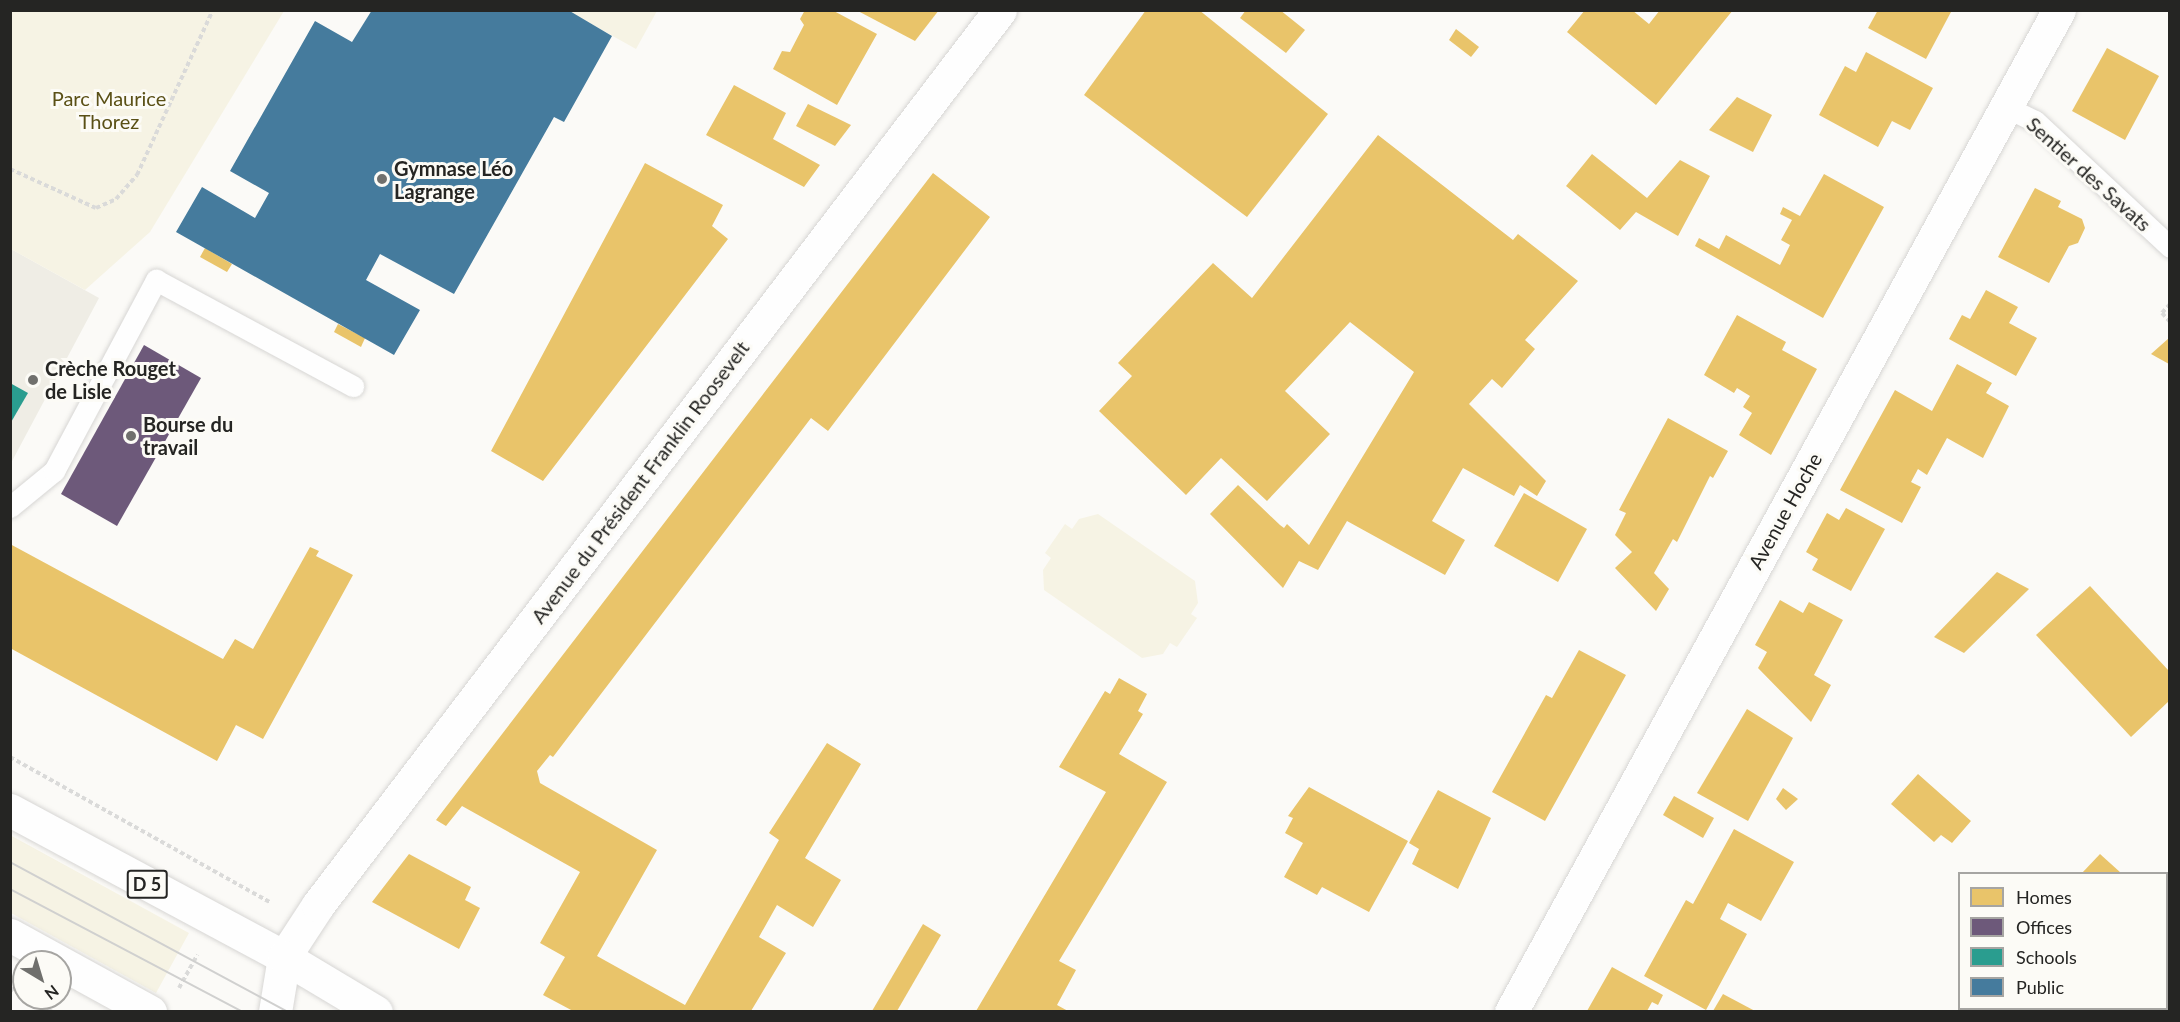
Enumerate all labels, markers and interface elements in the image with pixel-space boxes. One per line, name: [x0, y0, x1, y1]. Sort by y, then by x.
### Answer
park label: Parc Maurice Thorez: [52, 86, 166, 133]
street label: Sentier des Savats: [2022, 112, 2156, 236]
place label: Gymnase Léo Lagrange: [394, 156, 513, 203]
marker: Gymnase Léo Lagrange: [375, 172, 389, 186]
street label: Avenue du Président Franklin Roosevelt: [526, 336, 754, 628]
place label: Crèche Rouget de Lisle: [45, 356, 176, 403]
marker: Crèche Rouget de Lisle: [26, 373, 40, 387]
place label: Bourse du travail: [143, 412, 233, 459]
marker: Bourse du travail: [124, 429, 138, 443]
street label: Avenue Hoche: [1743, 449, 1827, 573]
road number: D 5: [126, 869, 168, 899]
legend: [1958, 872, 2168, 1010]
text: Homes: [2016, 886, 2072, 908]
text: Offices: [2016, 916, 2072, 938]
text: Schools: [2016, 946, 2077, 968]
north arrow: [12, 950, 72, 1010]
text: Public: [2016, 976, 2064, 998]
text: N: [41, 982, 63, 1004]

